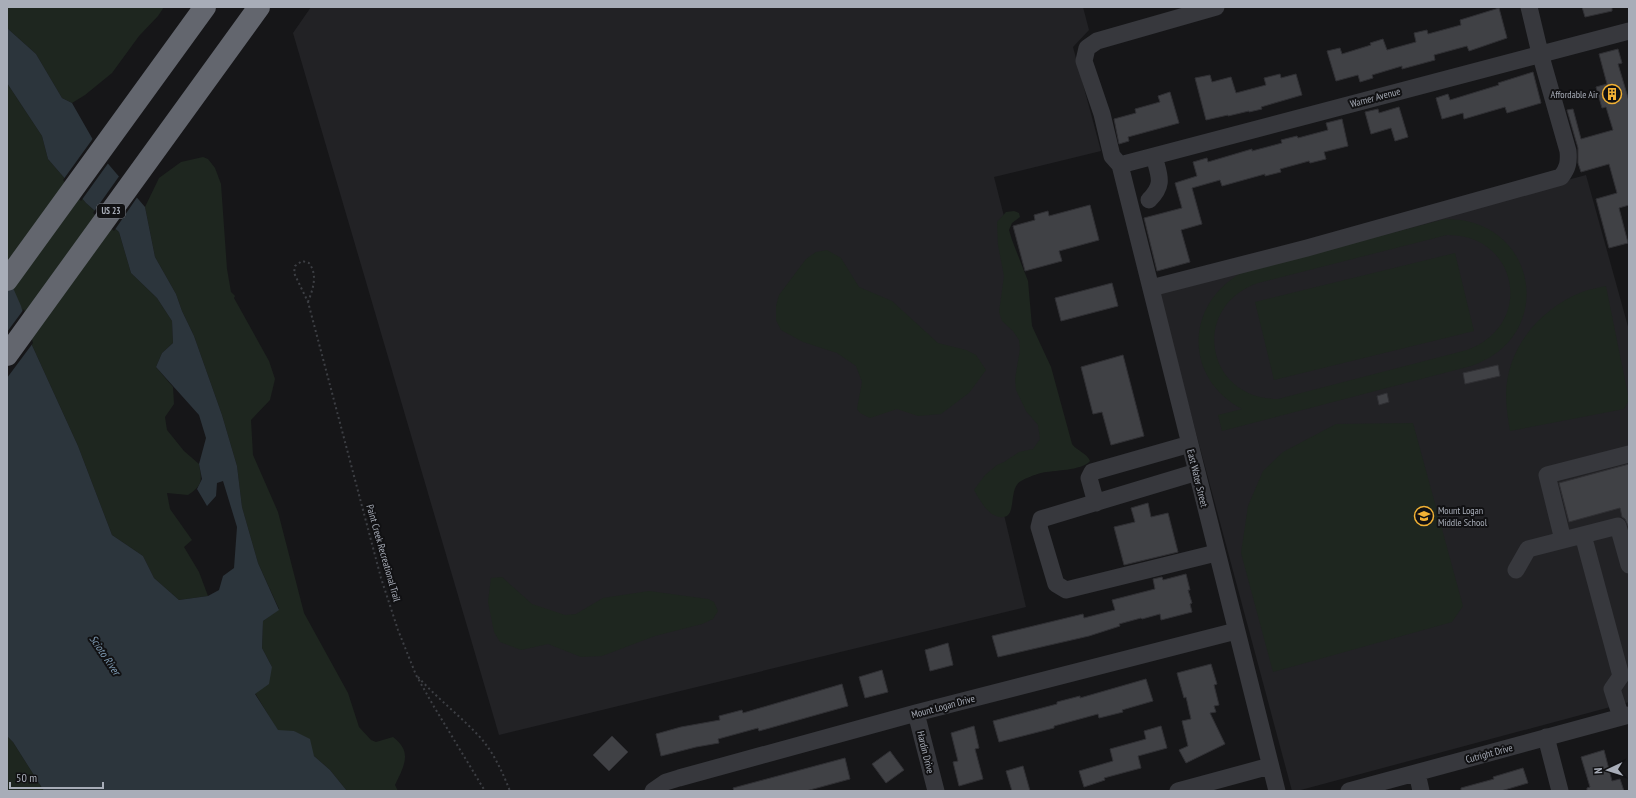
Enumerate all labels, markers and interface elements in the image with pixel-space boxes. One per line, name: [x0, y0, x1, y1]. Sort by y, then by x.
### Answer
building icon: Affordable Air: [1601, 83, 1623, 105]
street label: Warner Avenue: [1349, 85, 1402, 110]
place label: Affordable Air: [1551, 88, 1598, 101]
road number: US 23: [97, 204, 125, 218]
street label: East Water Street: [1184, 448, 1211, 509]
street label: Paint Creek Recreational Trail: [363, 503, 404, 604]
place label: Mount Logan Middle School: [1438, 504, 1488, 529]
school or university icon: Mount Logan Middle School: [1413, 505, 1435, 527]
water label: Scioto River: [87, 632, 125, 679]
street label: Mount Logan Drive: [910, 692, 976, 721]
street label: Hardin Drive: [914, 730, 937, 775]
street label: Cutright Drive: [1464, 741, 1514, 766]
north arrow: [1588, 750, 1628, 790]
scale bar: [10, 764, 103, 790]
text: N: [1591, 767, 1605, 774]
text: 50 m: [16, 770, 37, 785]

